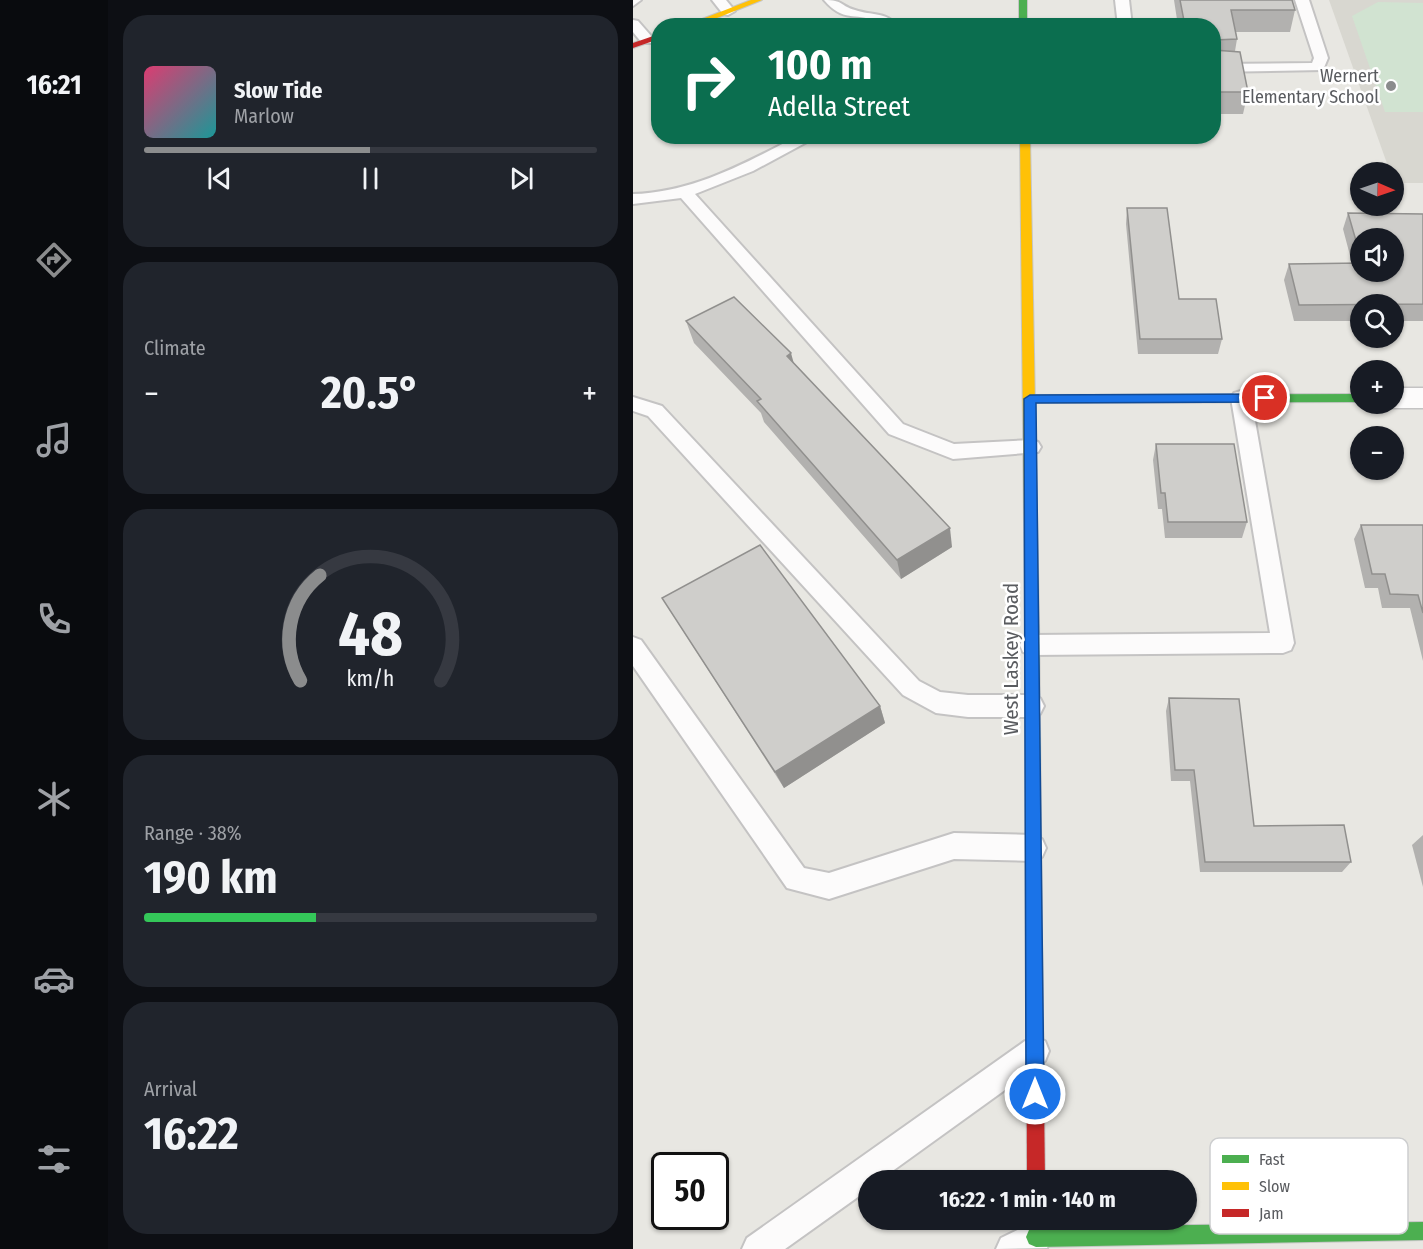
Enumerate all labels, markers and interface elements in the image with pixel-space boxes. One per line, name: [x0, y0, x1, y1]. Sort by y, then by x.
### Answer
text: 100 m: [768, 40, 872, 90]
icon: right: [669, 42, 747, 120]
place label: Wernert Elementary School: [1242, 65, 1379, 108]
text: 16:21: [26, 69, 82, 101]
text: Slow Tide: [234, 77, 322, 104]
marker: Wernert Elementary School: [1384, 79, 1398, 93]
text: Adella Street: [768, 91, 910, 123]
text: Marlow: [234, 104, 294, 128]
icon: previous: [203, 162, 236, 195]
icon: pause: [354, 162, 387, 195]
icon: next: [505, 162, 538, 195]
north arrow: [1350, 162, 1404, 216]
map controls: [1350, 162, 1404, 480]
button: sound: [1350, 228, 1404, 282]
icon: directions: [33, 239, 75, 281]
button: search: [1350, 294, 1404, 348]
text: Climate: [144, 336, 206, 360]
button: +: [1350, 360, 1404, 414]
text: 20.5°: [321, 366, 420, 420]
pin: [1239, 372, 1290, 423]
text: −: [144, 374, 159, 414]
text: +: [582, 374, 597, 414]
icon: arrive: [1248, 381, 1281, 414]
icon: music: [33, 419, 75, 461]
button: −: [1350, 426, 1404, 480]
street label: West Laskey Road: [998, 583, 1024, 735]
icon: phone: [33, 598, 75, 640]
text: 48: [338, 598, 403, 673]
text: km/h: [347, 667, 394, 693]
icon: climate: [33, 778, 75, 820]
text: Range · 38%: [144, 821, 242, 845]
text: 190 km: [144, 851, 277, 905]
icon: car: [33, 958, 75, 1000]
position arrow: [1003, 1062, 1067, 1126]
text: Arrival: [144, 1077, 197, 1101]
text: 16:22: [144, 1107, 239, 1161]
icon: filters: [33, 1138, 75, 1180]
legend: [1210, 1138, 1408, 1234]
text: Fast: [1259, 1150, 1286, 1169]
speed limit sign: 50: [651, 1152, 729, 1230]
text: Slow: [1259, 1177, 1290, 1196]
text: 16:22 · 1 min · 140 m: [939, 1186, 1116, 1213]
text: Jam: [1259, 1204, 1284, 1223]

